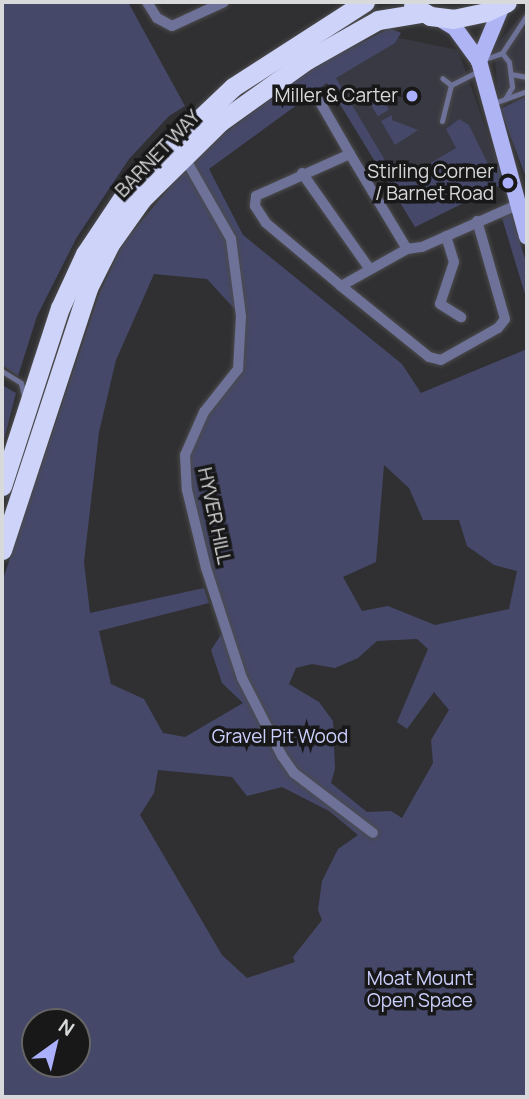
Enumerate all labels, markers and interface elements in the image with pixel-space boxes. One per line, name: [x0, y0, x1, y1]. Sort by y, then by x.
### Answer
place label: Miller & Carter: [275, 85, 398, 107]
marker: Miller & Carter: [404, 88, 420, 104]
street label: BARNET WAY: [111, 106, 205, 202]
place label: Stirling Corner / Barnet Road: [367, 161, 494, 205]
marker: Stirling Corner / Barnet Road: [500, 175, 516, 191]
street label: HYVER HILL: [193, 465, 235, 567]
park label: Gravel Pit Wood: [212, 726, 348, 748]
park label: Moat Mount Open Space: [367, 968, 473, 1012]
north arrow: [21, 1008, 91, 1078]
text: N: [54, 1013, 80, 1042]

